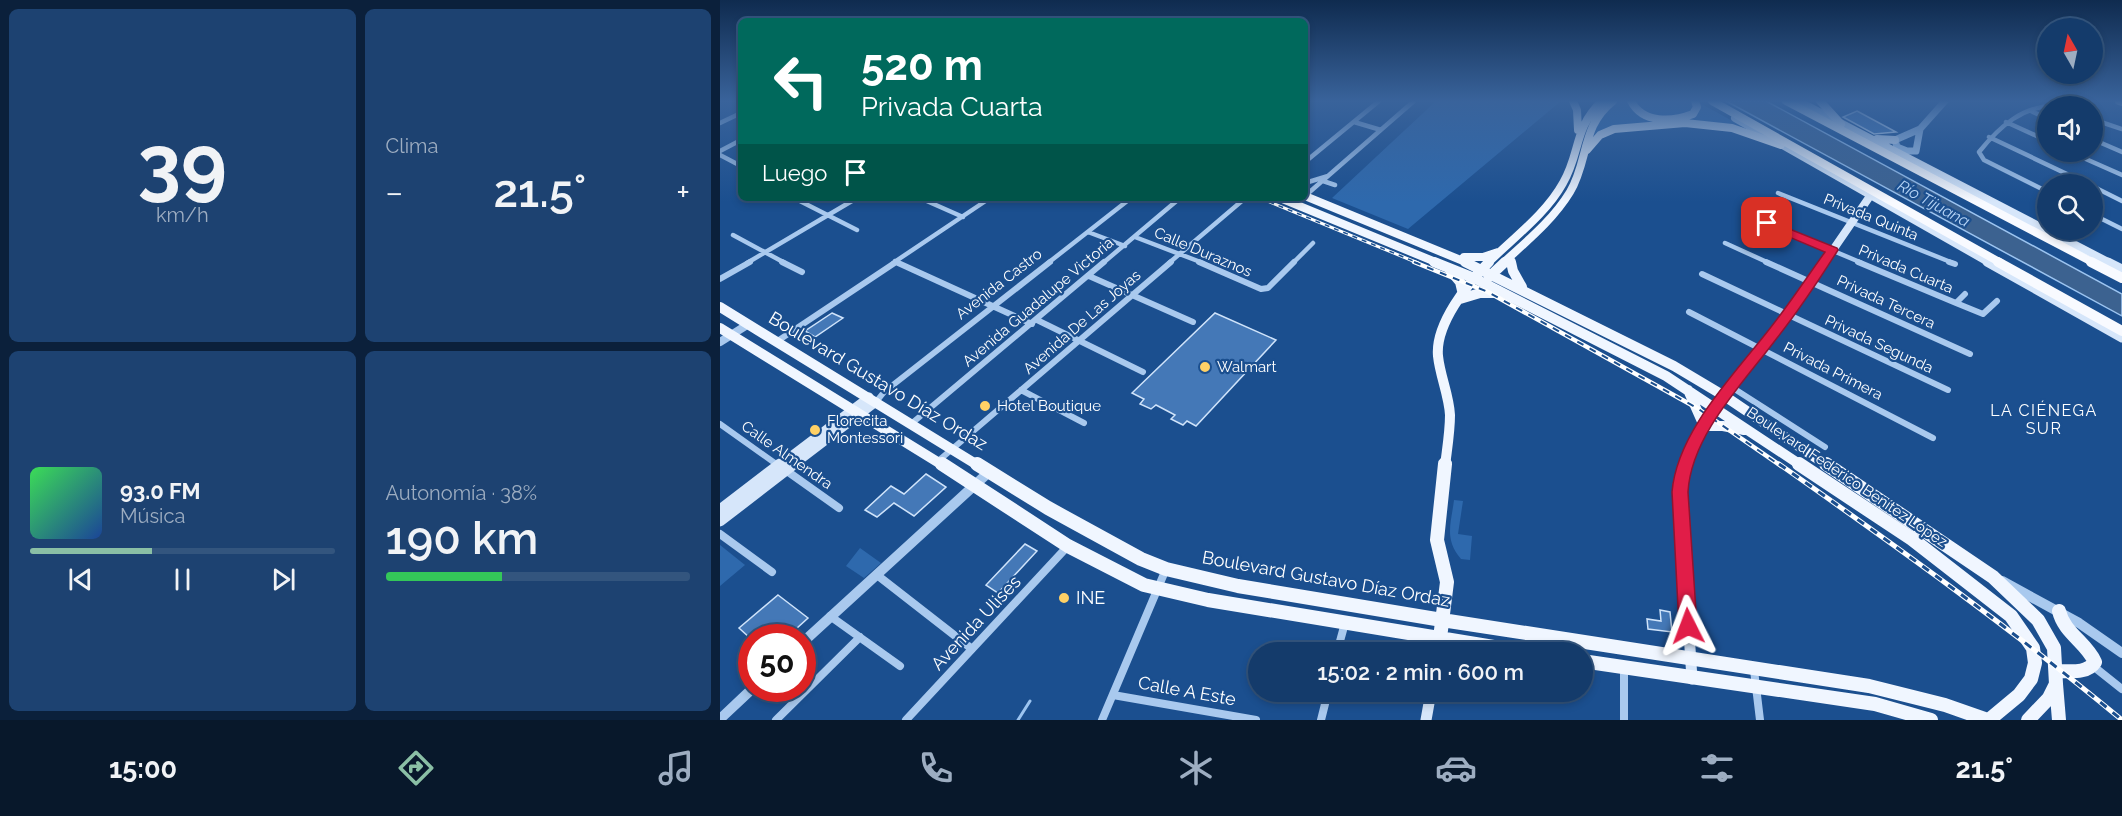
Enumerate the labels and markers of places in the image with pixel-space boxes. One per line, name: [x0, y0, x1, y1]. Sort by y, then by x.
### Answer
pin: [1741, 197, 1792, 248]
place label: Walmart: [1217, 358, 1276, 376]
marker: Walmart: [1198, 360, 1212, 374]
place label: Hotel Boutique: [997, 397, 1101, 415]
marker: Hotel Boutique: [978, 399, 992, 413]
place label: Florecita Montessori: [827, 412, 903, 447]
marker: Florecita Montessori: [808, 423, 822, 437]
place label: INE: [1076, 587, 1105, 608]
marker: INE: [1057, 591, 1071, 605]

